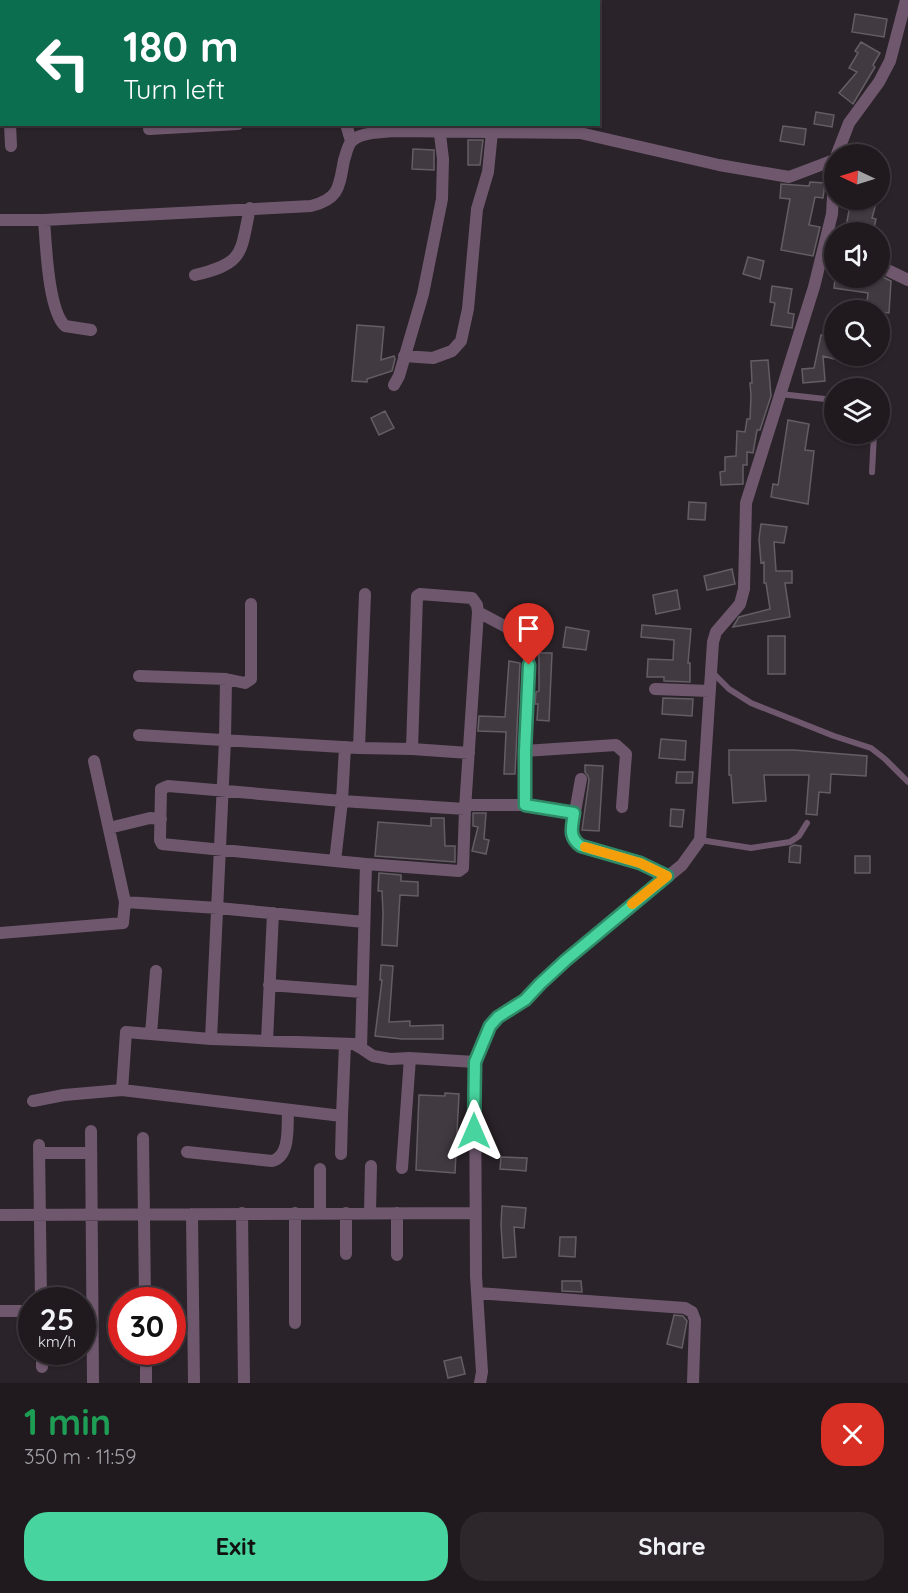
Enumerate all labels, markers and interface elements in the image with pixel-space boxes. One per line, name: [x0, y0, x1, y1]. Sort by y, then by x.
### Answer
text: 180 m: [123, 20, 239, 73]
icon: left: [24, 24, 102, 102]
text: Turn left: [123, 72, 225, 106]
north arrow: [824, 144, 890, 210]
map controls: [824, 144, 890, 444]
button: sound: [824, 222, 890, 288]
button: search: [824, 300, 890, 366]
button: layers: [824, 378, 890, 444]
pin: [503, 603, 554, 665]
icon: arrive: [512, 612, 545, 645]
position arrow: [442, 1099, 506, 1163]
speed limit sign: 30: [108, 1287, 186, 1365]
text: 25: [40, 1300, 74, 1338]
text: km/h: [38, 1332, 76, 1351]
text: 1 min: [24, 1399, 111, 1444]
button: close: [821, 1403, 884, 1466]
text: 350 m · 11:59: [24, 1444, 136, 1469]
button: Exit: [24, 1512, 448, 1581]
button: Share: [460, 1512, 884, 1581]

